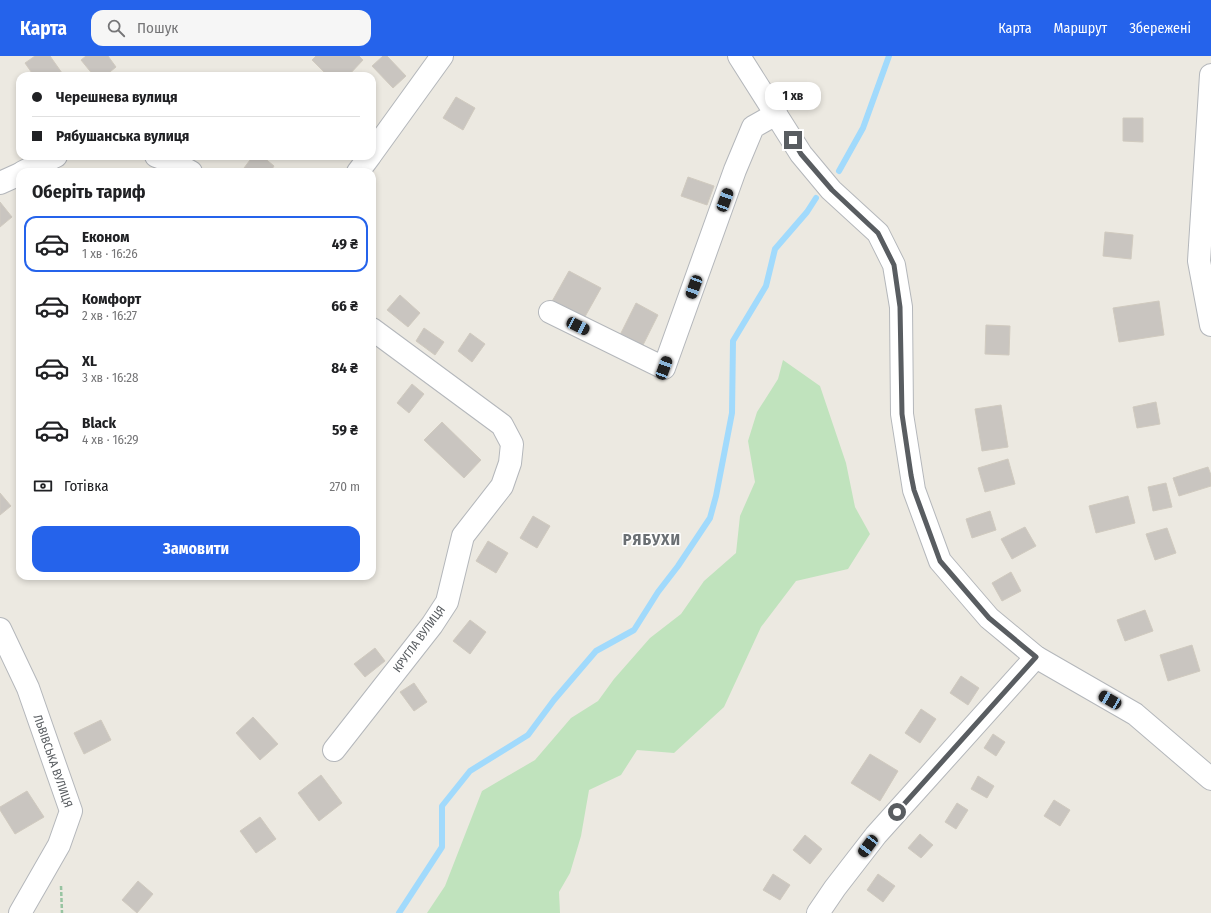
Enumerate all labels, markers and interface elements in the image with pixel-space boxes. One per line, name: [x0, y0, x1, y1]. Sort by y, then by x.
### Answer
search box: [91, 10, 371, 46]
text: Карта: [20, 17, 67, 40]
icon: search: [105, 17, 127, 39]
text: Пошук: [137, 19, 178, 37]
text: Карта: [998, 20, 1032, 37]
text: Маршрут: [1054, 20, 1107, 37]
text: Збережені: [1129, 20, 1191, 37]
callout: 1 хв: [765, 82, 821, 110]
text: Черешнева вулиця: [56, 88, 178, 106]
text: 1 хв: [783, 88, 803, 103]
text: Рябушанська вулиця: [56, 127, 189, 145]
route end: [784, 131, 802, 149]
text: Оберіть тариф: [32, 181, 146, 203]
car: [715, 187, 735, 213]
icon: car: [34, 226, 70, 262]
text: Економ: [82, 228, 129, 246]
text: 49 ₴: [332, 235, 358, 253]
text: 1 хв · 16:26: [82, 246, 138, 261]
car: [684, 274, 704, 300]
icon: car: [34, 288, 70, 324]
text: Комфорт: [82, 290, 141, 308]
text: 66 ₴: [331, 297, 358, 315]
text: 2 хв · 16:27: [82, 308, 137, 323]
car: [565, 315, 591, 337]
icon: car: [34, 350, 70, 386]
text: XL: [82, 352, 97, 370]
car: [654, 355, 674, 381]
text: 84 ₴: [331, 359, 358, 377]
text: 3 хв · 16:28: [82, 370, 139, 385]
icon: car: [34, 412, 70, 448]
text: Black: [82, 414, 116, 432]
text: 59 ₴: [332, 421, 358, 439]
text: 4 хв · 16:29: [82, 432, 139, 447]
icon: cash: [32, 475, 54, 497]
text: Готівка: [64, 477, 109, 495]
text: 270 m: [329, 479, 360, 494]
button: Замовити: [32, 526, 360, 572]
district label: РЯБУХИ: [623, 530, 681, 549]
street label: КРУГЛА ВУЛИЦЯ: [390, 603, 448, 675]
car: [1097, 689, 1123, 711]
street label: ЛЬВІВСЬКА ВУЛИЦЯ: [31, 713, 75, 809]
route start: [888, 803, 906, 821]
car: [856, 833, 880, 859]

